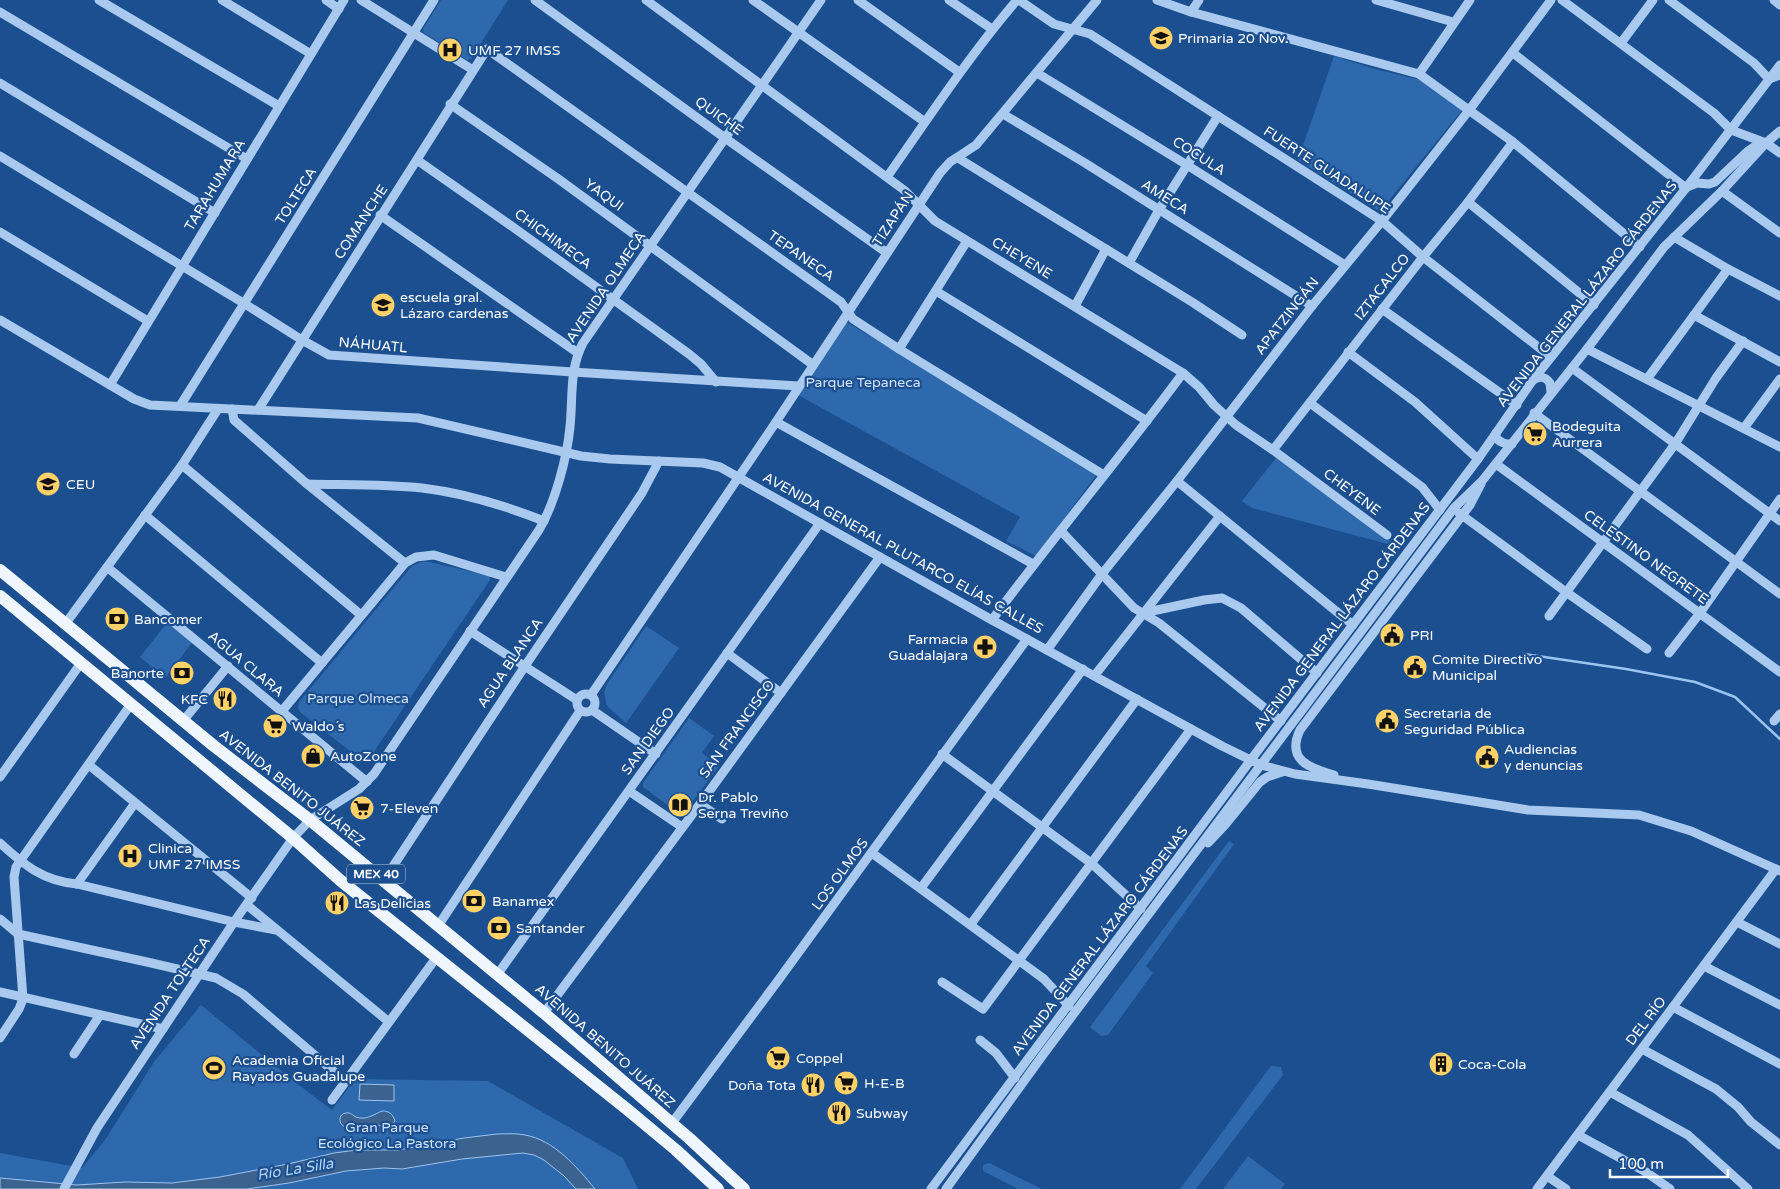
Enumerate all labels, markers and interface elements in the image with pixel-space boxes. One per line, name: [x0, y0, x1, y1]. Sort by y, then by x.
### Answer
school or university icon: Primaria 20 Nov.: [1148, 25, 1174, 51]
place label: Primaria 20 Nov.: [1178, 30, 1288, 47]
hospital icon: UMF 27 IMSS: [437, 37, 463, 63]
place label: UMF 27 IMSS: [468, 42, 561, 59]
street label: QUICHE: [692, 93, 746, 139]
street label: FUERTE GUADALUPE: [1260, 123, 1394, 217]
street label: COCULA: [1169, 133, 1229, 179]
street label: TARAHUMARA: [181, 136, 249, 234]
street label: TOLTECA: [272, 164, 320, 228]
street label: YAQUI: [581, 175, 627, 215]
street label: AMECA: [1138, 176, 1192, 218]
street label: AVENIDA GENERAL LÁZARO CÁRDENAS: [1493, 177, 1681, 411]
street label: COMANCHE: [331, 182, 391, 262]
street label: TIZAPÁN: [869, 188, 917, 250]
street label: CHICHIMECA: [511, 205, 595, 273]
street label: TEPANECA: [765, 227, 837, 285]
street label: AVENIDA OLMECA: [563, 228, 649, 346]
street label: CHEYENE: [989, 233, 1055, 283]
street label: IZTACALCO: [1351, 250, 1413, 324]
street label: APATZINGÁN: [1251, 274, 1323, 358]
place label: escuela gral. Lázaro cardenas: [400, 289, 509, 322]
school or university icon: escuela gral. Lázaro cardenas: [370, 292, 396, 318]
street label: NÁHUATL: [338, 334, 408, 356]
park label: Parque Tepaneca: [805, 374, 921, 391]
place label: Bodeguita Aurrera: [1552, 418, 1621, 451]
supermarket icon: Bodeguita Aurrera: [1522, 421, 1548, 447]
street label: CHEYENE: [1320, 465, 1384, 519]
street label: AVENIDA GENERAL PLUTARCO ELÍAS CALLES: [760, 469, 1046, 638]
school or university icon: CEU: [35, 471, 61, 497]
place label: CEU: [66, 476, 95, 493]
street label: AVENIDA GENERAL LÁZARO CÁRDENAS: [1250, 499, 1434, 735]
street label: CELESTINO NEGRETE: [1581, 506, 1712, 608]
bank icon: Bancomer: [104, 606, 130, 632]
place label: Bancomer: [134, 611, 203, 628]
street label: AGUA BLANCA: [474, 615, 546, 711]
public building icon: PRI: [1379, 622, 1405, 648]
street label: AGUA CLARA: [205, 627, 287, 701]
place label: PRI: [1410, 627, 1433, 644]
place label: Farmacia Guadalajara: [888, 631, 968, 664]
pharmacy icon: Farmacia Guadalajara: [972, 634, 998, 660]
place label: Comite Directivo Municipal: [1432, 651, 1542, 684]
public building icon: Comite Directivo Municipal: [1402, 654, 1428, 680]
bank icon: Banorte: [169, 660, 195, 686]
place label: Banorte: [111, 665, 164, 682]
street label: SAN FRANCISCO: [696, 677, 778, 781]
restaurant icon: KFC: [212, 686, 238, 712]
park label: Parque Olmeca: [307, 690, 409, 707]
place label: KFC: [181, 691, 208, 708]
street label: SAN DIEGO: [618, 704, 678, 778]
place label: Secretaria de Seguridad Pública: [1404, 705, 1525, 738]
public building icon: Secretaria de Seguridad Pública: [1374, 708, 1400, 734]
supermarket icon: Waldo´s: [262, 713, 288, 739]
place label: Waldo´s: [292, 718, 345, 735]
street label: AVENIDA BENITO JUÁREZ: [216, 726, 368, 850]
place label: Audiencias y denuncias: [1504, 741, 1583, 774]
shop icon: AutoZone: [300, 743, 326, 769]
public building icon: Audiencias y denuncias: [1474, 744, 1500, 770]
place label: AutoZone: [330, 748, 397, 765]
place label: Dr. Pablo Serna Treviño: [698, 789, 789, 822]
library icon: Dr. Pablo Serna Treviño: [667, 792, 693, 818]
supermarket icon: 7-Eleven: [349, 795, 375, 821]
place label: 7-Eleven: [380, 800, 438, 817]
street label: AVENIDA GENERAL LÁZARO CÁRDENAS: [1008, 823, 1192, 1059]
street label: LOS OLMOS: [808, 834, 872, 913]
place label: Clinica UMF 27 IMSS: [148, 840, 241, 873]
hospital icon: Clinica UMF 27 IMSS: [117, 843, 143, 869]
road number: MEX 40: [347, 864, 405, 884]
bank icon: Banamex: [461, 888, 487, 914]
restaurant icon: Las Delicias: [324, 890, 350, 916]
place label: Banamex: [492, 893, 554, 910]
place label: Las Delicias: [354, 895, 431, 912]
bank icon: Santander: [486, 915, 512, 941]
place label: Santander: [516, 920, 585, 937]
street label: AVENIDA TOLTECA: [126, 933, 214, 1053]
street label: AVENIDA BENITO JUÁREZ: [531, 980, 679, 1112]
street label: DEL RÍO: [1622, 993, 1670, 1049]
supermarket icon: Coppel: [765, 1045, 791, 1071]
place label: Coppel: [796, 1050, 843, 1067]
building icon: Coca-Cola: [1428, 1051, 1454, 1077]
place label: Academia Oficial Rayados Guadalupe: [232, 1052, 365, 1085]
sports icon: Academia Oficial Rayados Guadalupe: [201, 1055, 227, 1081]
place label: Coca-Cola: [1458, 1056, 1526, 1073]
supermarket icon: H-E-B: [833, 1070, 859, 1096]
restaurant icon: Doña Tota: [800, 1072, 826, 1098]
place label: H-E-B: [864, 1075, 905, 1092]
place label: Doña Tota: [728, 1077, 796, 1094]
restaurant icon: Subway: [826, 1100, 852, 1126]
place label: Subway: [856, 1105, 909, 1122]
park label: Gran Parque Ecológico La Pastora: [318, 1119, 456, 1152]
scale bar: [1610, 1146, 1728, 1178]
water label: Río La Silla: [255, 1154, 335, 1184]
text: 100 m: [1618, 1155, 1664, 1173]

